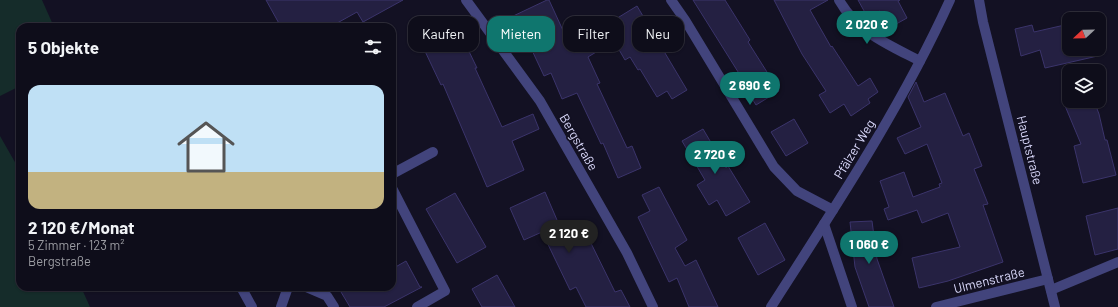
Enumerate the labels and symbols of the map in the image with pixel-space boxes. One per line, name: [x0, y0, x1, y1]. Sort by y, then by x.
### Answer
pin: 2 020 €: [830, 11, 904, 45]
north arrow: [1062, 12, 1106, 56]
pin: 2 690 €: [713, 72, 787, 106]
street label: Bergstraße: [556, 111, 602, 173]
street label: Hauptstraße: [1014, 114, 1046, 186]
street label: Pfälzer Weg: [830, 116, 878, 182]
pin: 2 720 €: [678, 141, 752, 175]
pin: 2 120 €: [532, 220, 606, 254]
pin: 1 060 €: [832, 231, 906, 265]
street label: Ulmenstraße: [952, 263, 1026, 297]

